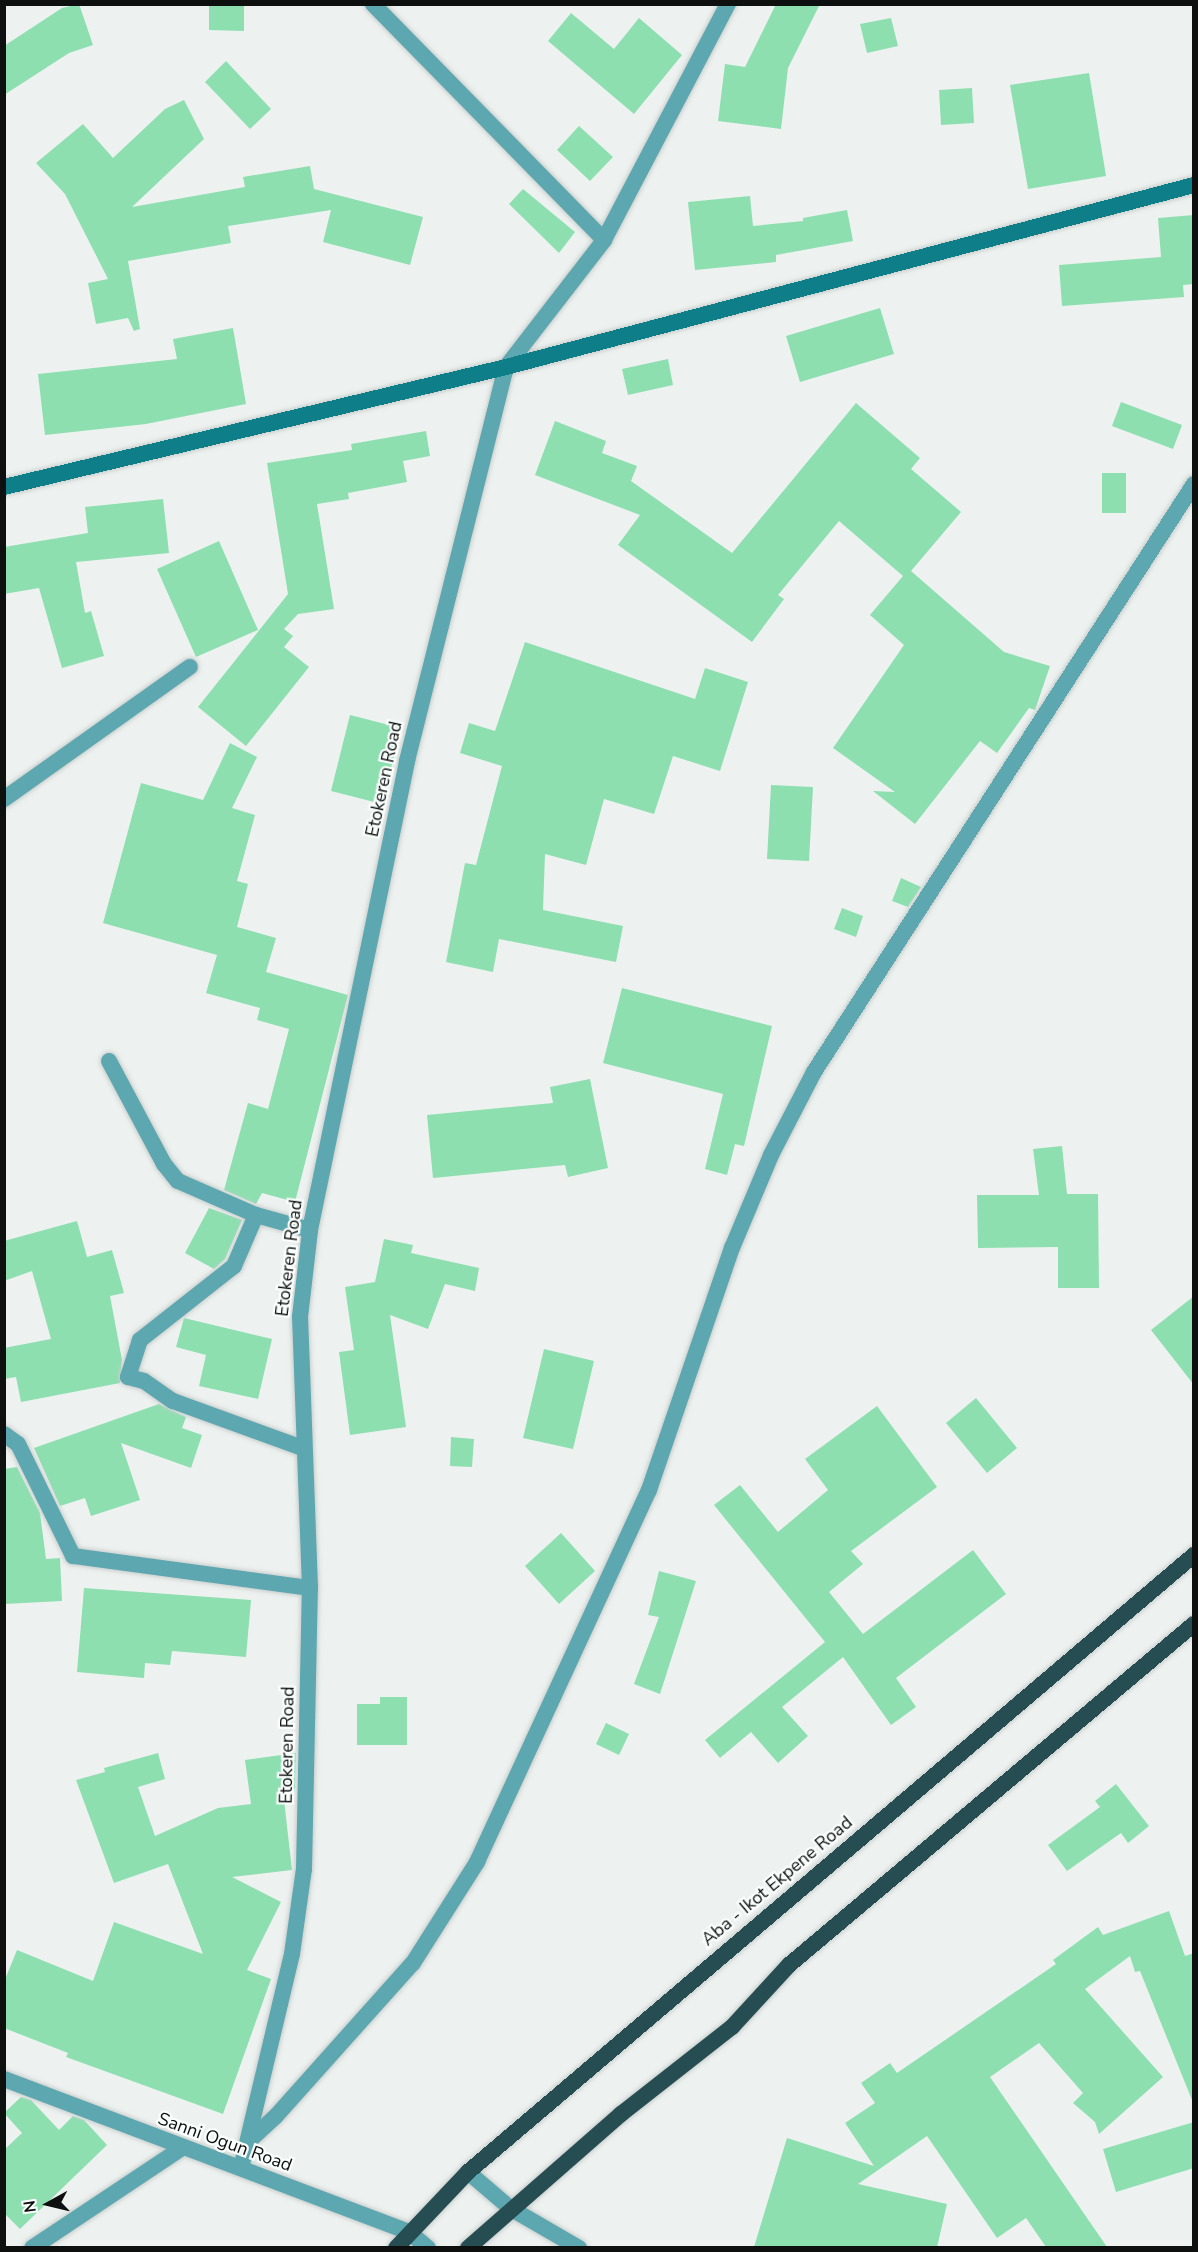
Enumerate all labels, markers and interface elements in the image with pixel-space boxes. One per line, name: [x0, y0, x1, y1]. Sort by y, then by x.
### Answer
street label: Etokeren Road: [361, 719, 407, 839]
street label: Etokeren Road: [271, 1198, 307, 1318]
street label: Etokeren Road: [275, 1686, 299, 1804]
street label: Aba - Ikot Ekpene Road: [697, 1812, 857, 1950]
street label: Sanni Ogun Road: [155, 2108, 295, 2176]
north arrow: [18, 2174, 78, 2234]
text: N: [18, 2199, 42, 2214]

